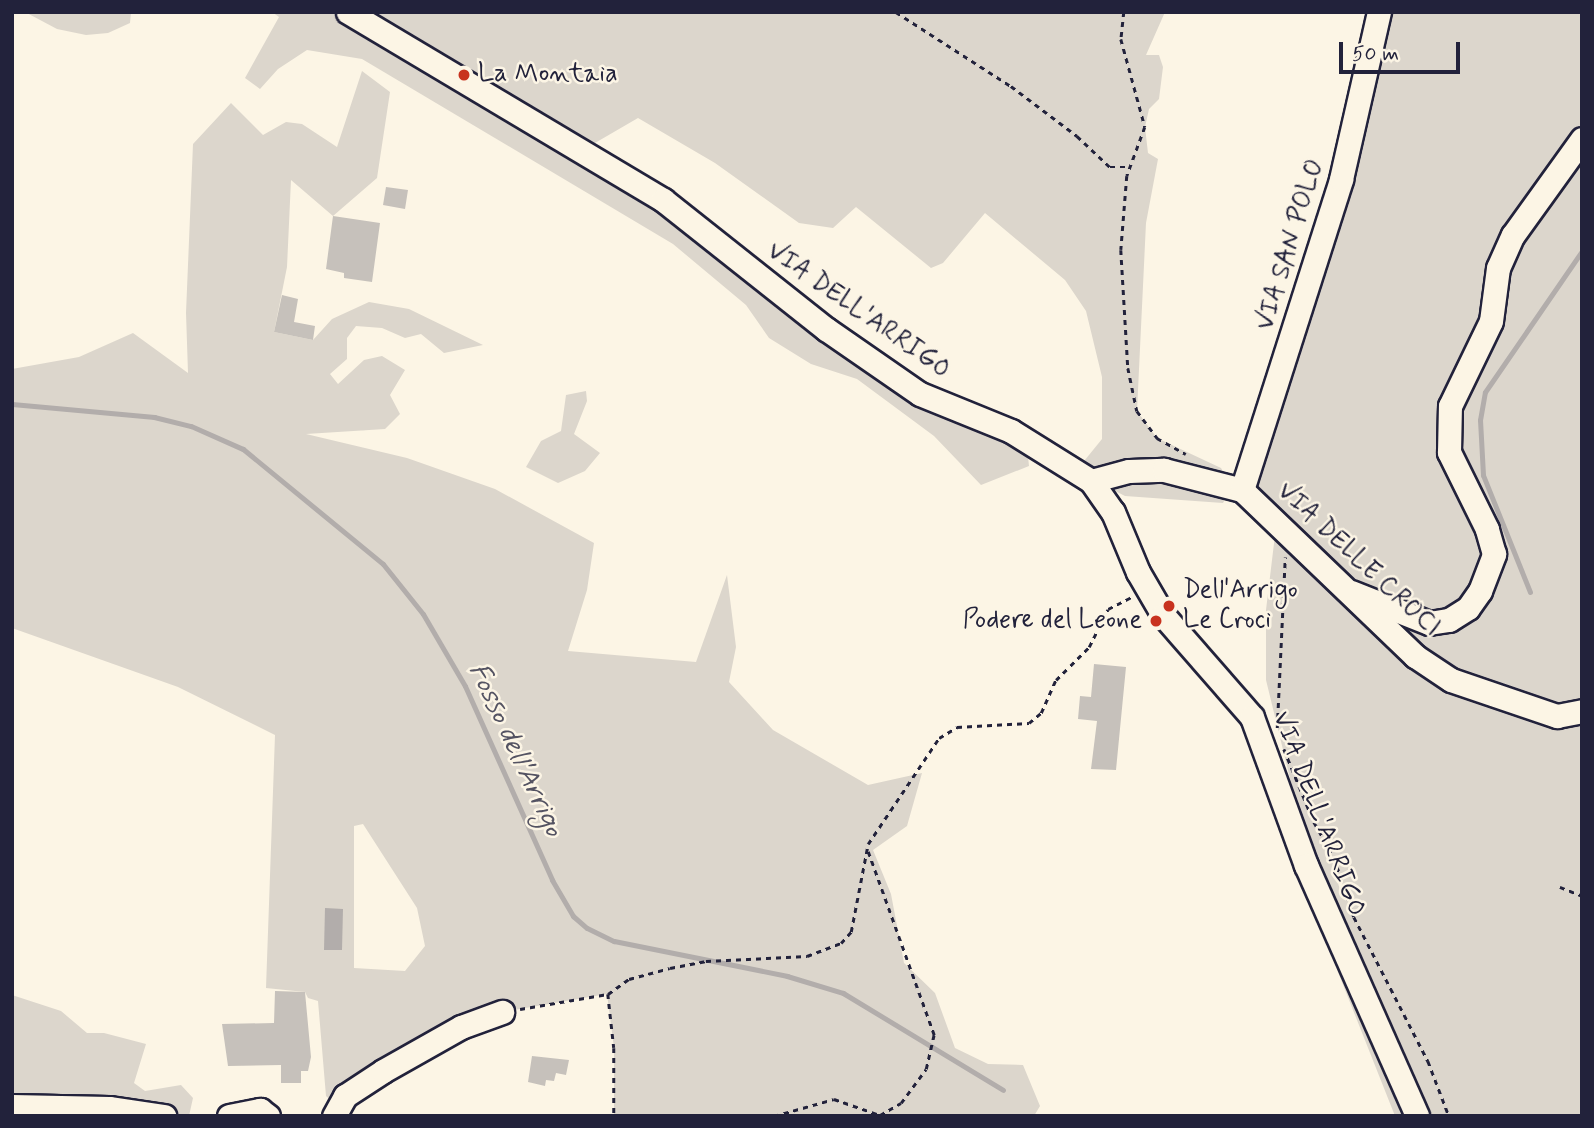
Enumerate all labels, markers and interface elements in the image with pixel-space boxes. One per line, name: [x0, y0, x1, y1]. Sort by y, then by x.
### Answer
scale bar: [1342, 28, 1463, 72]
text: 50 m: [1352, 40, 1399, 68]
place label: La Montaia: [478, 59, 608, 91]
marker: La Montaia: [456, 67, 472, 83]
street label: VIA SAN POLO: [1251, 158, 1331, 332]
street label: VIA DELL'ARRIGO: [760, 236, 956, 386]
street label: VIA DELLE CROCI: [1266, 472, 1450, 648]
place label: Dell'Arrigo Le Croci: [1183, 575, 1298, 636]
marker: Dell'Arrigo Le Croci: [1161, 598, 1177, 614]
place label: Podere del Leone: [960, 605, 1142, 637]
marker: Podere del Leone: [1148, 613, 1164, 629]
water label: Fosso dell'Arrigo: [460, 658, 570, 842]
street label: VIA DELL'ARRIGO: [1265, 707, 1371, 921]

